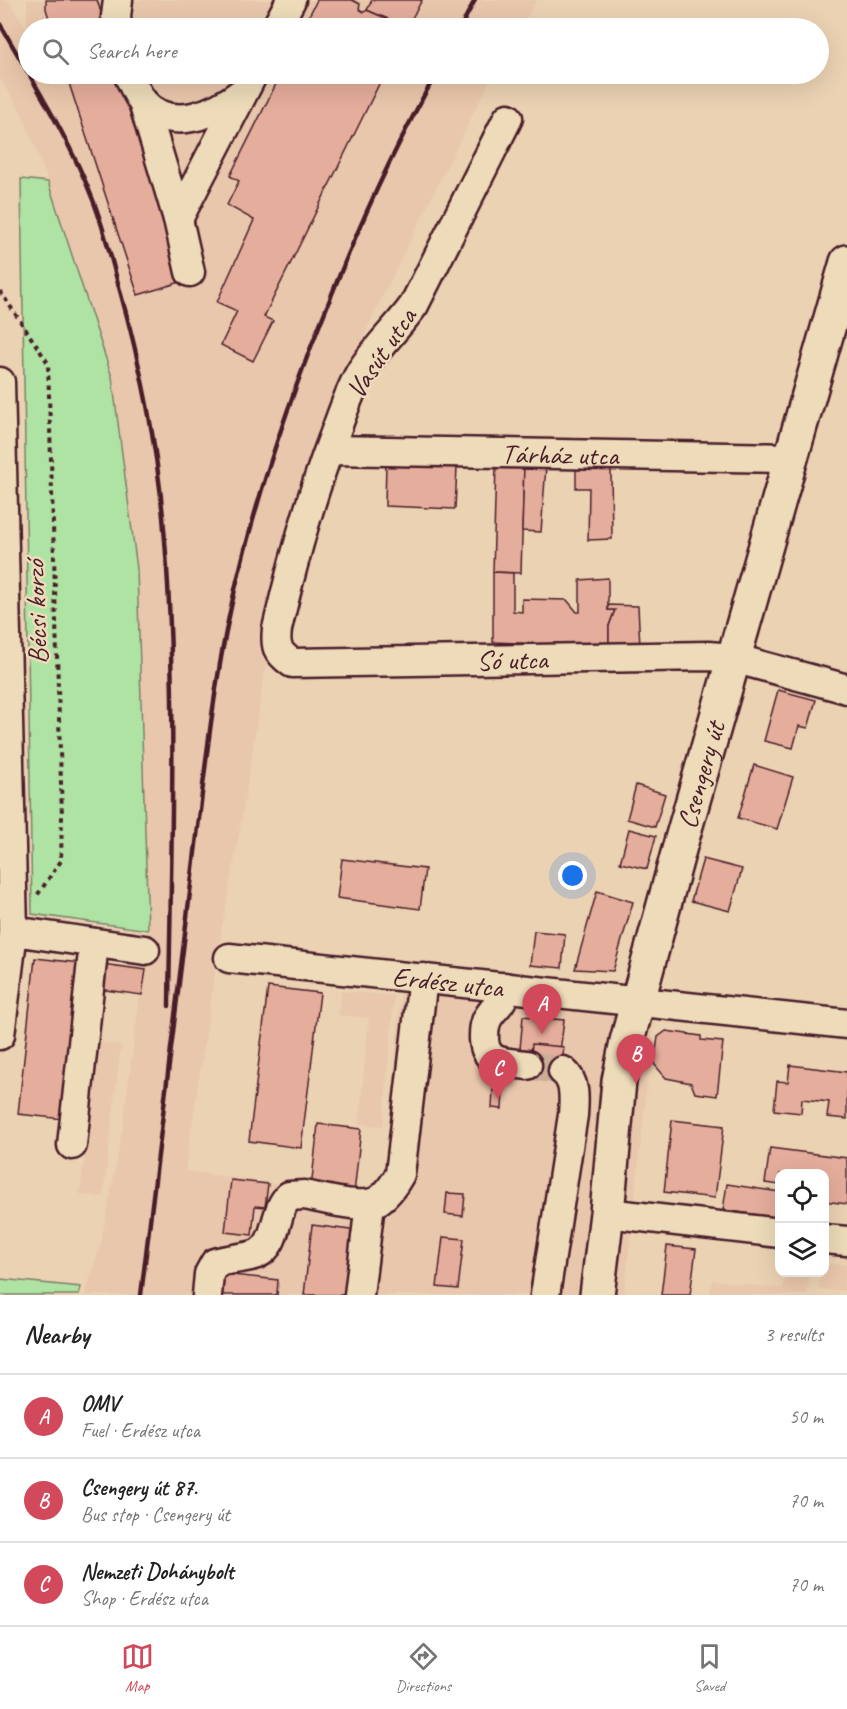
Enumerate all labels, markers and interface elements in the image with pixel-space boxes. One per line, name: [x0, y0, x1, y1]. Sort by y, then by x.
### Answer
search box: [18, 18, 829, 84]
icon: search: [39, 35, 72, 68]
text: Search here: [87, 37, 177, 65]
street label: Vasút utca: [338, 300, 425, 405]
street label: Tárház utca: [501, 435, 621, 473]
street label: Bécsi korzó: [17, 555, 55, 665]
street label: Só utca: [476, 641, 550, 677]
street label: Csengery út: [668, 715, 733, 832]
your location: [558, 861, 587, 890]
street label: Erdész utca: [391, 958, 507, 1005]
pin: A: [522, 984, 562, 1034]
pin: B: [616, 1034, 656, 1084]
pin: C: [478, 1050, 518, 1099]
map controls: [775, 1169, 829, 1277]
button: locate: [775, 1169, 829, 1223]
button: layers: [775, 1223, 829, 1277]
text: Nearby: [24, 1318, 89, 1351]
text: 3 results: [764, 1322, 823, 1347]
text: OMV: [81, 1390, 119, 1418]
text: A: [38, 1404, 49, 1429]
text: 50 m: [789, 1404, 823, 1429]
text: Fuel · Erdész utca: [81, 1418, 200, 1443]
text: Csengery út 87.: [81, 1474, 197, 1502]
text: B: [38, 1488, 49, 1513]
text: 70 m: [789, 1488, 823, 1513]
text: Bus stop · Csengery út: [81, 1502, 230, 1527]
text: Nemzeti Dohánybolt: [81, 1558, 234, 1586]
text: C: [39, 1572, 48, 1597]
text: 70 m: [789, 1572, 823, 1597]
text: Shop · Erdész utca: [81, 1586, 208, 1611]
tab: Map: [121, 1640, 154, 1696]
tab: Directions: [396, 1640, 451, 1696]
tab: Saved: [693, 1640, 726, 1696]

